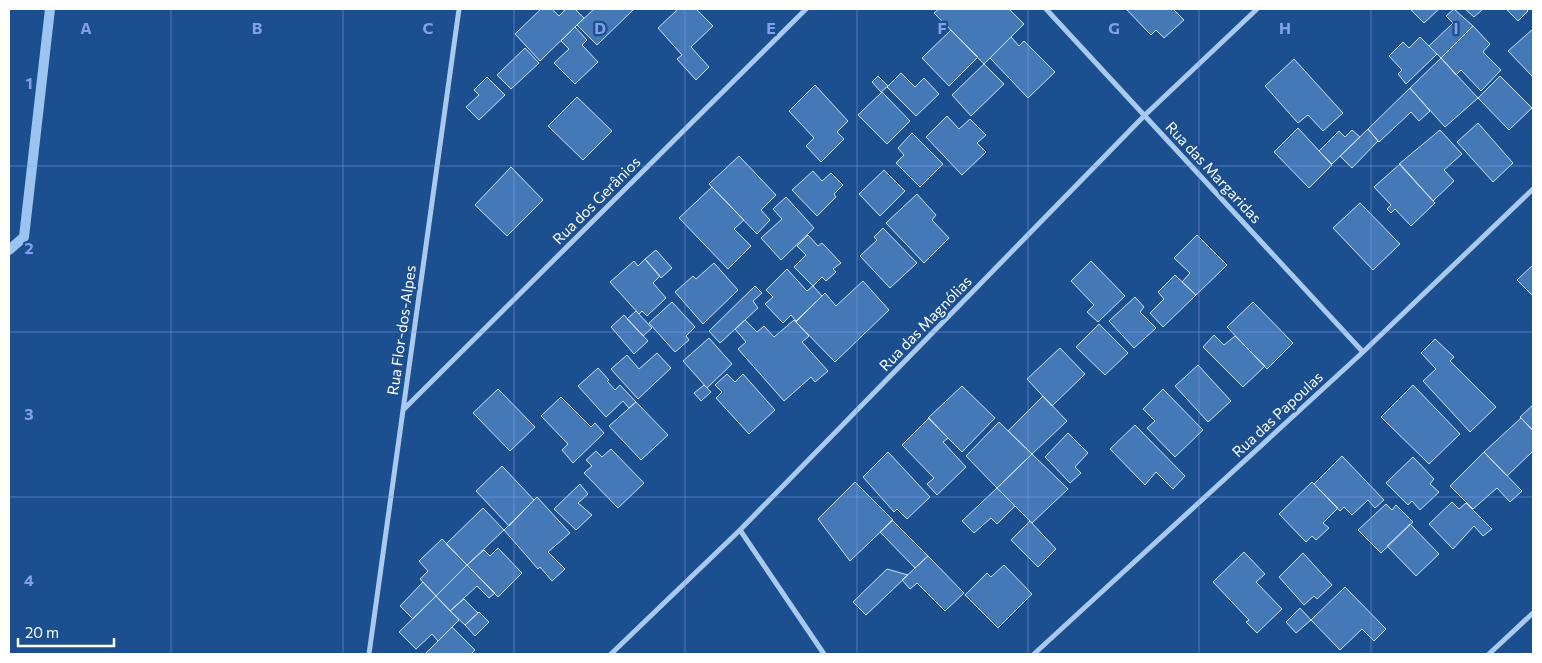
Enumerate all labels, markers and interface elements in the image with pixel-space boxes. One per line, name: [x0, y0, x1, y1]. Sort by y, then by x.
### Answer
text: A: [80, 18, 92, 37]
text: B: [252, 18, 263, 37]
text: C: [423, 18, 434, 37]
text: D: [594, 18, 606, 37]
text: E: [766, 18, 776, 37]
text: F: [937, 18, 947, 37]
text: G: [1108, 18, 1120, 37]
text: H: [1279, 18, 1291, 37]
text: I: [1453, 18, 1459, 37]
text: 1: [25, 73, 33, 92]
street label: Rua das Margaridas: [1162, 117, 1266, 227]
street label: Rua dos Gerânios: [548, 152, 644, 248]
text: 2: [24, 238, 34, 257]
street label: Rua Flor-dos-Alpes: [383, 264, 419, 396]
street label: Rua das Magnólias: [875, 272, 975, 374]
street label: Rua das Papoulas: [1228, 367, 1326, 461]
text: 3: [24, 404, 34, 423]
text: 4: [24, 570, 34, 589]
scale bar: [18, 616, 114, 648]
text: 20 m: [25, 623, 59, 641]

